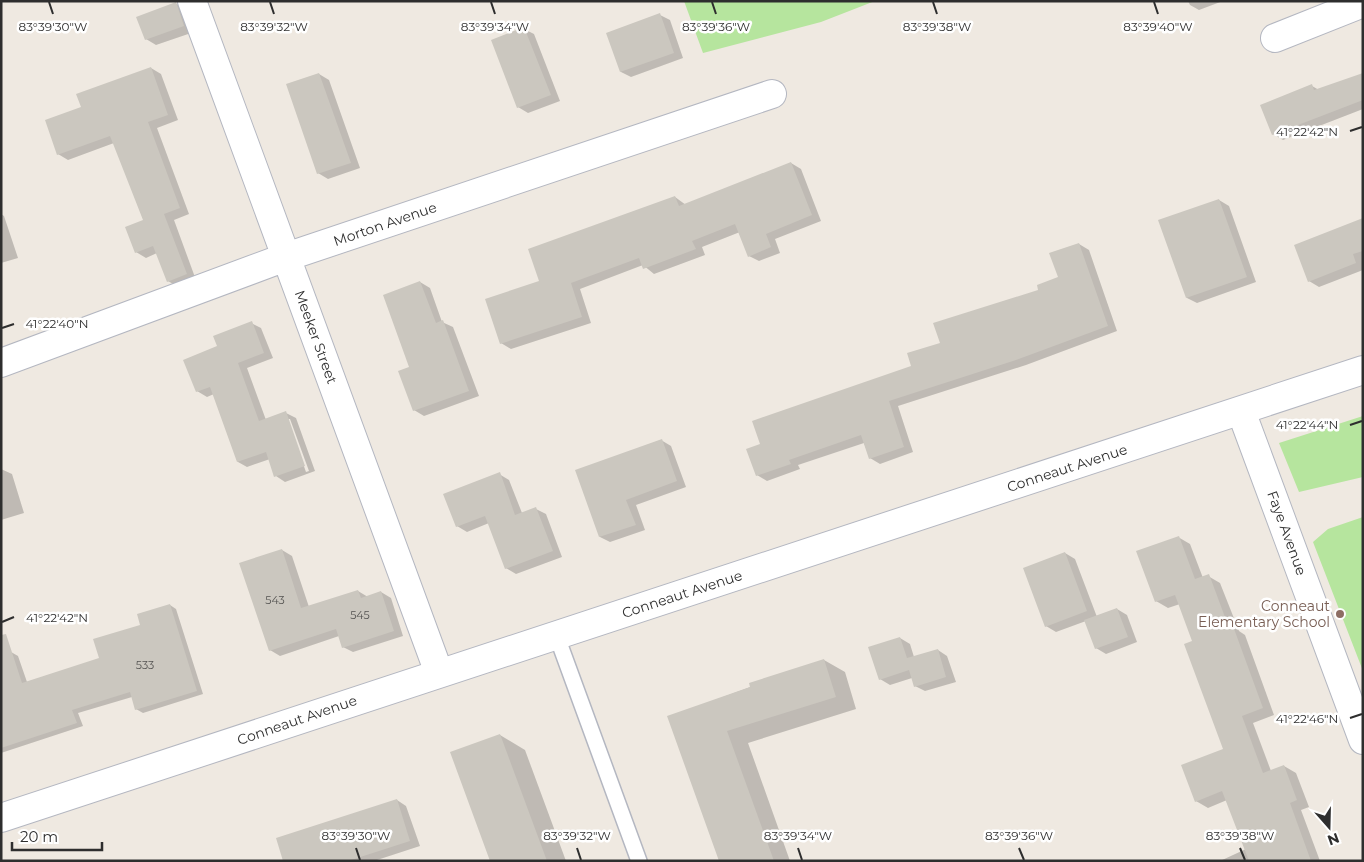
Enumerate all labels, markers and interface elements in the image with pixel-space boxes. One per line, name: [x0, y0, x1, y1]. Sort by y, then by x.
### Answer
text: 83°39'30"W: [19, 19, 87, 34]
text: 83°39'32"W: [240, 19, 308, 34]
text: 83°39'34"W: [461, 19, 529, 34]
text: 83°39'36"W: [682, 19, 750, 34]
text: 83°39'38"W: [903, 19, 971, 34]
text: 83°39'40"W: [1123, 19, 1193, 34]
text: 41°22'42"N: [1276, 124, 1338, 139]
street label: Morton Avenue: [331, 198, 439, 250]
street label: Meeker Street: [291, 288, 341, 387]
text: 41°22'40"N: [25, 316, 89, 331]
text: 41°22'44"N: [1276, 417, 1338, 432]
street label: Conneaut Avenue: [1005, 440, 1129, 496]
street label: Faye Avenue: [1263, 488, 1311, 578]
street label: Conneaut Avenue: [620, 566, 744, 622]
house number: 543: [265, 593, 285, 607]
place label: Conneaut Elementary School: [1198, 597, 1330, 631]
house number: 545: [350, 608, 370, 622]
marker: Conneaut Elementary School: [1334, 608, 1346, 620]
text: 41°22'42"N: [26, 610, 88, 625]
house number: 533: [136, 658, 154, 672]
street label: Conneaut Avenue: [235, 691, 359, 749]
text: 41°22'46"N: [1276, 711, 1338, 726]
north arrow: [1304, 802, 1354, 852]
scale bar: [12, 820, 102, 852]
text: 20 m: [20, 827, 58, 846]
text: 83°39'30"W: [322, 828, 390, 843]
text: 83°39'32"W: [543, 828, 611, 843]
text: 83°39'34"W: [764, 828, 832, 843]
text: 83°39'36"W: [985, 828, 1053, 843]
text: 83°39'38"W: [1206, 828, 1274, 843]
text: N: [1325, 829, 1342, 850]

